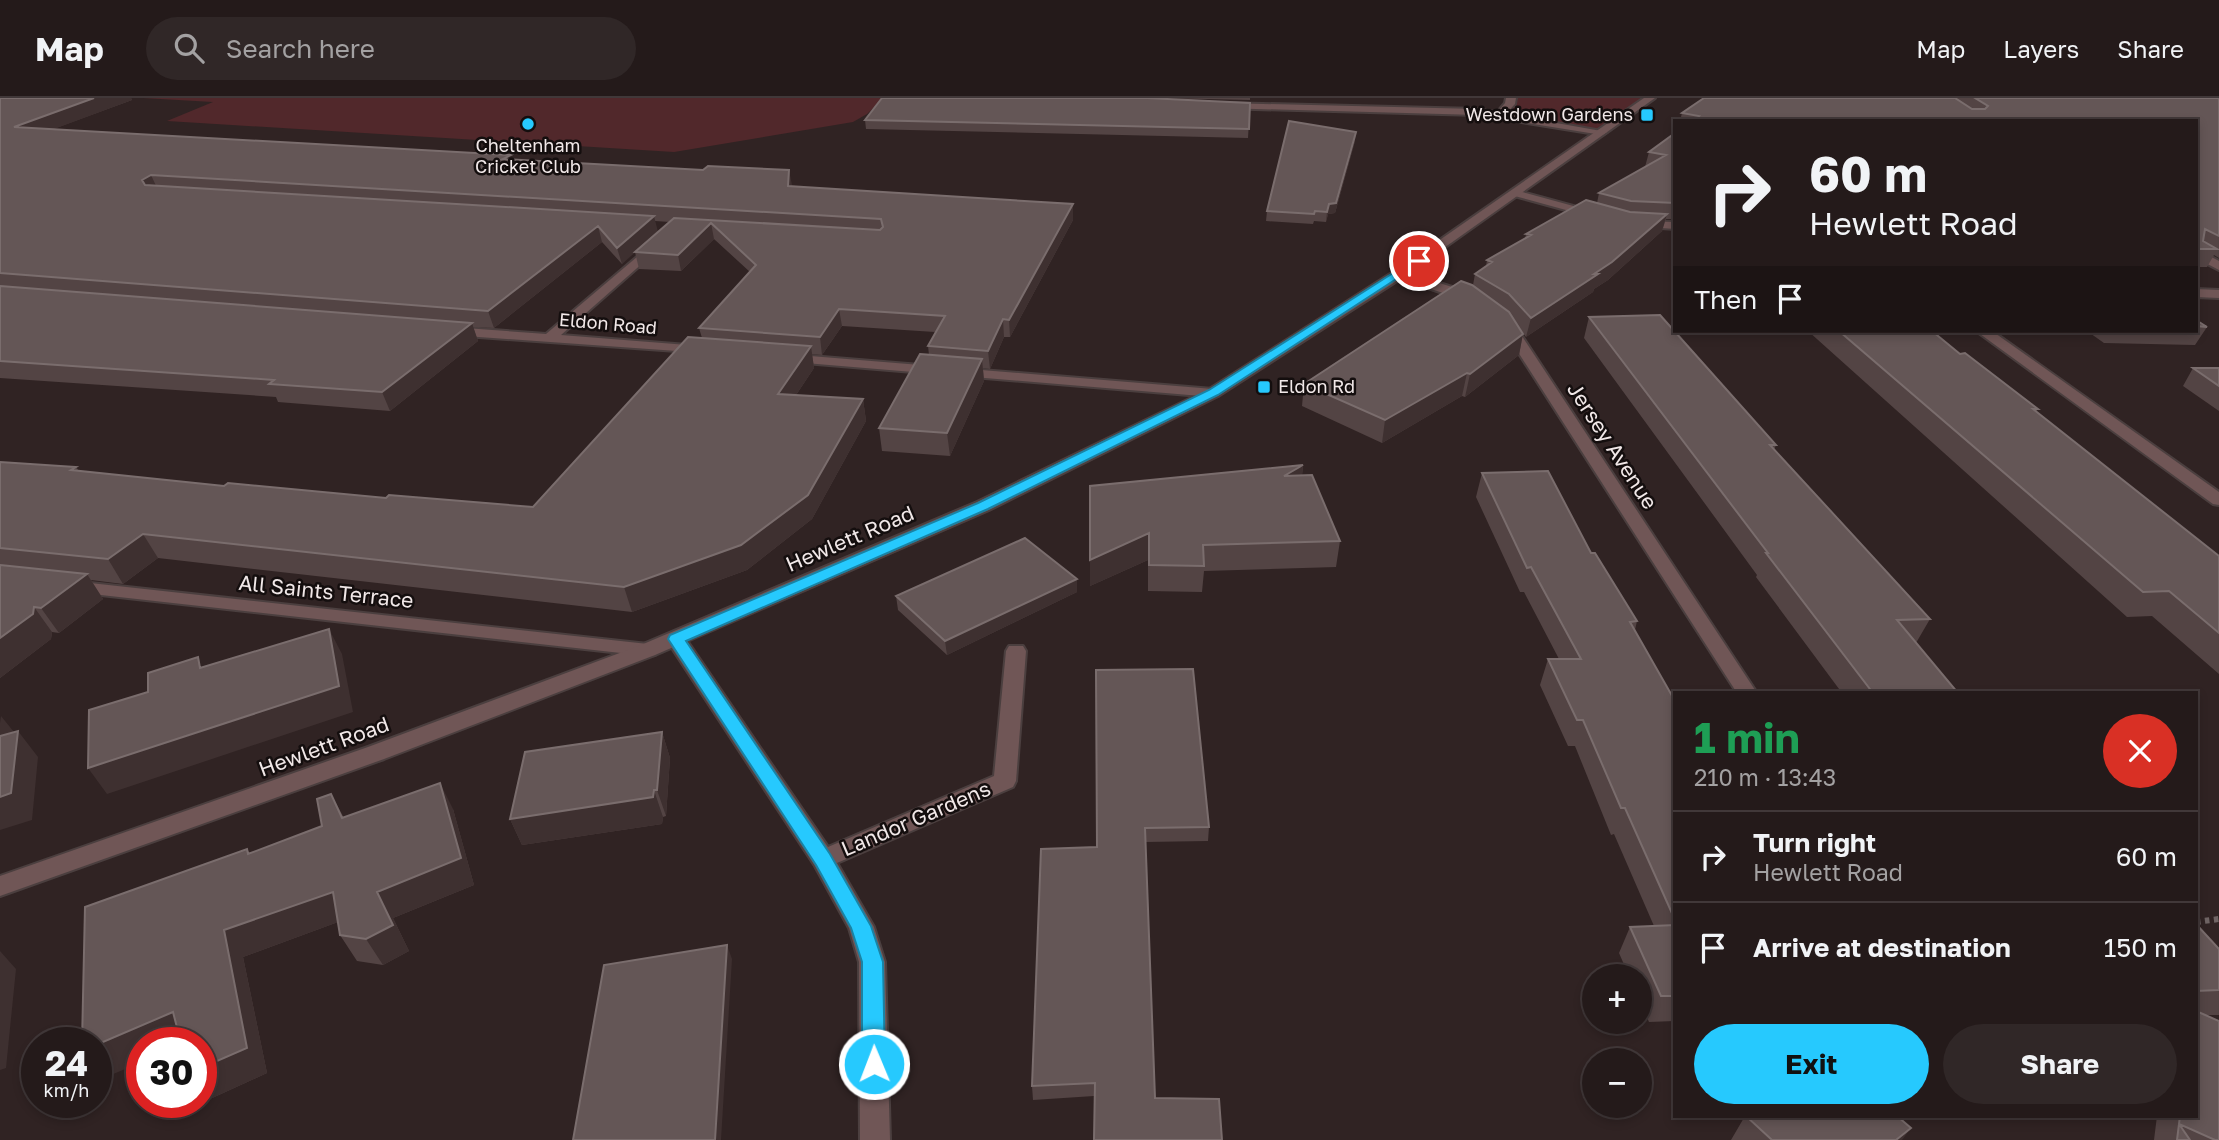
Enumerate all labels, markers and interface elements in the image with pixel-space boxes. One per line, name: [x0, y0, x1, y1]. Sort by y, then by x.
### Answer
search box: [146, 17, 636, 80]
text: Map: [35, 29, 104, 68]
icon: search: [170, 29, 208, 67]
text: Search here: [226, 33, 375, 64]
text: Map: [1916, 34, 1965, 63]
text: Layers: [2003, 34, 2079, 63]
text: Share: [2117, 34, 2184, 63]
place label: Westdown Gardens: [1466, 103, 1633, 125]
marker: Westdown Gardens: [1639, 107, 1655, 123]
marker: Cheltenham Cricket Club: [520, 116, 536, 132]
place label: Cheltenham Cricket Club: [475, 134, 581, 177]
text: 60 m: [1809, 144, 1927, 203]
icon: right: [1694, 147, 1785, 238]
text: Hewlett Road: [1809, 204, 2018, 242]
pin: [1389, 231, 1449, 291]
icon: arrive: [1400, 242, 1438, 280]
icon: arrive: [1771, 280, 1809, 318]
text: Then: [1694, 284, 1757, 315]
street label: Eldon Road: [558, 308, 658, 338]
place label: Eldon Rd: [1278, 375, 1355, 397]
street label: Jersey Avenue: [1562, 377, 1664, 514]
marker: Eldon Rd: [1256, 379, 1272, 395]
street label: Hewlett Road: [782, 499, 918, 577]
street label: All Saints Terrace: [237, 569, 415, 613]
street label: Hewlett Road: [255, 710, 392, 782]
text: 1 min: [1694, 712, 1800, 762]
button: close: [2103, 714, 2177, 788]
text: 210 m · 13:43: [1694, 763, 1836, 791]
street label: Landor Gardens: [837, 775, 994, 861]
text: Turn right: [1753, 827, 1876, 858]
icon: right: [1694, 838, 1732, 876]
text: 60 m: [2116, 841, 2177, 872]
text: Hewlett Road: [1753, 858, 1903, 886]
icon: arrive: [1694, 929, 1732, 967]
text: Arrive at destination: [1753, 932, 2011, 963]
text: 150 m: [2104, 932, 2177, 963]
map controls: [1582, 964, 1652, 1118]
button: +: [1582, 964, 1652, 1034]
button: Exit: [1694, 1024, 1929, 1104]
button: Share: [1943, 1024, 2177, 1104]
speed limit sign: 30: [126, 1027, 217, 1118]
position arrow: [837, 1027, 911, 1101]
text: 24: [45, 1042, 88, 1084]
button: −: [1582, 1048, 1652, 1118]
text: km/h: [44, 1079, 89, 1101]

